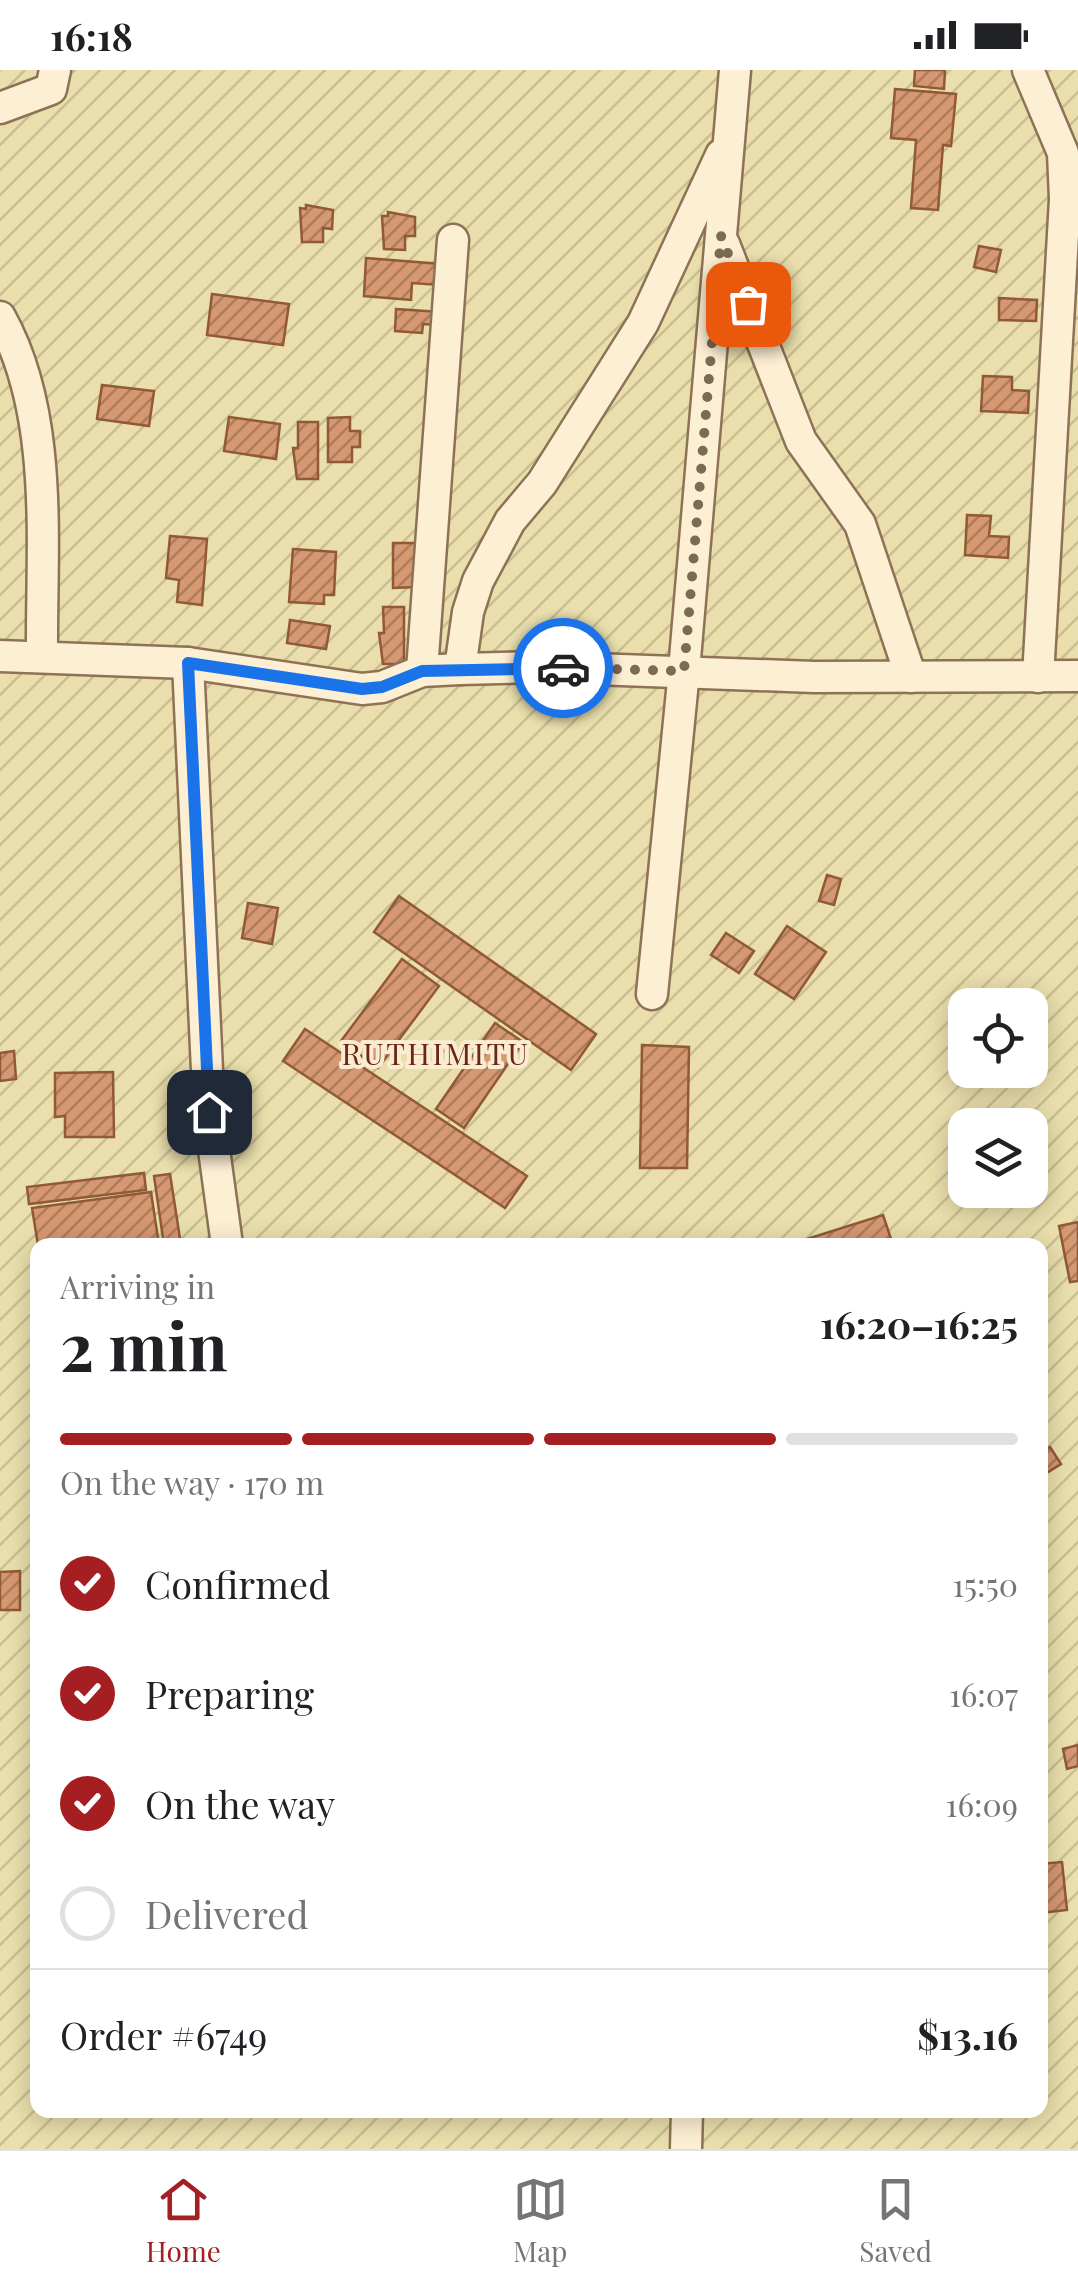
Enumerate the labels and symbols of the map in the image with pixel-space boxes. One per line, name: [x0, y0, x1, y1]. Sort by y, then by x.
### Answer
pin: [706, 262, 791, 347]
courier: [513, 618, 613, 718]
district label: RUTHIMITU: [341, 1033, 531, 1073]
pin: [167, 1070, 252, 1155]

